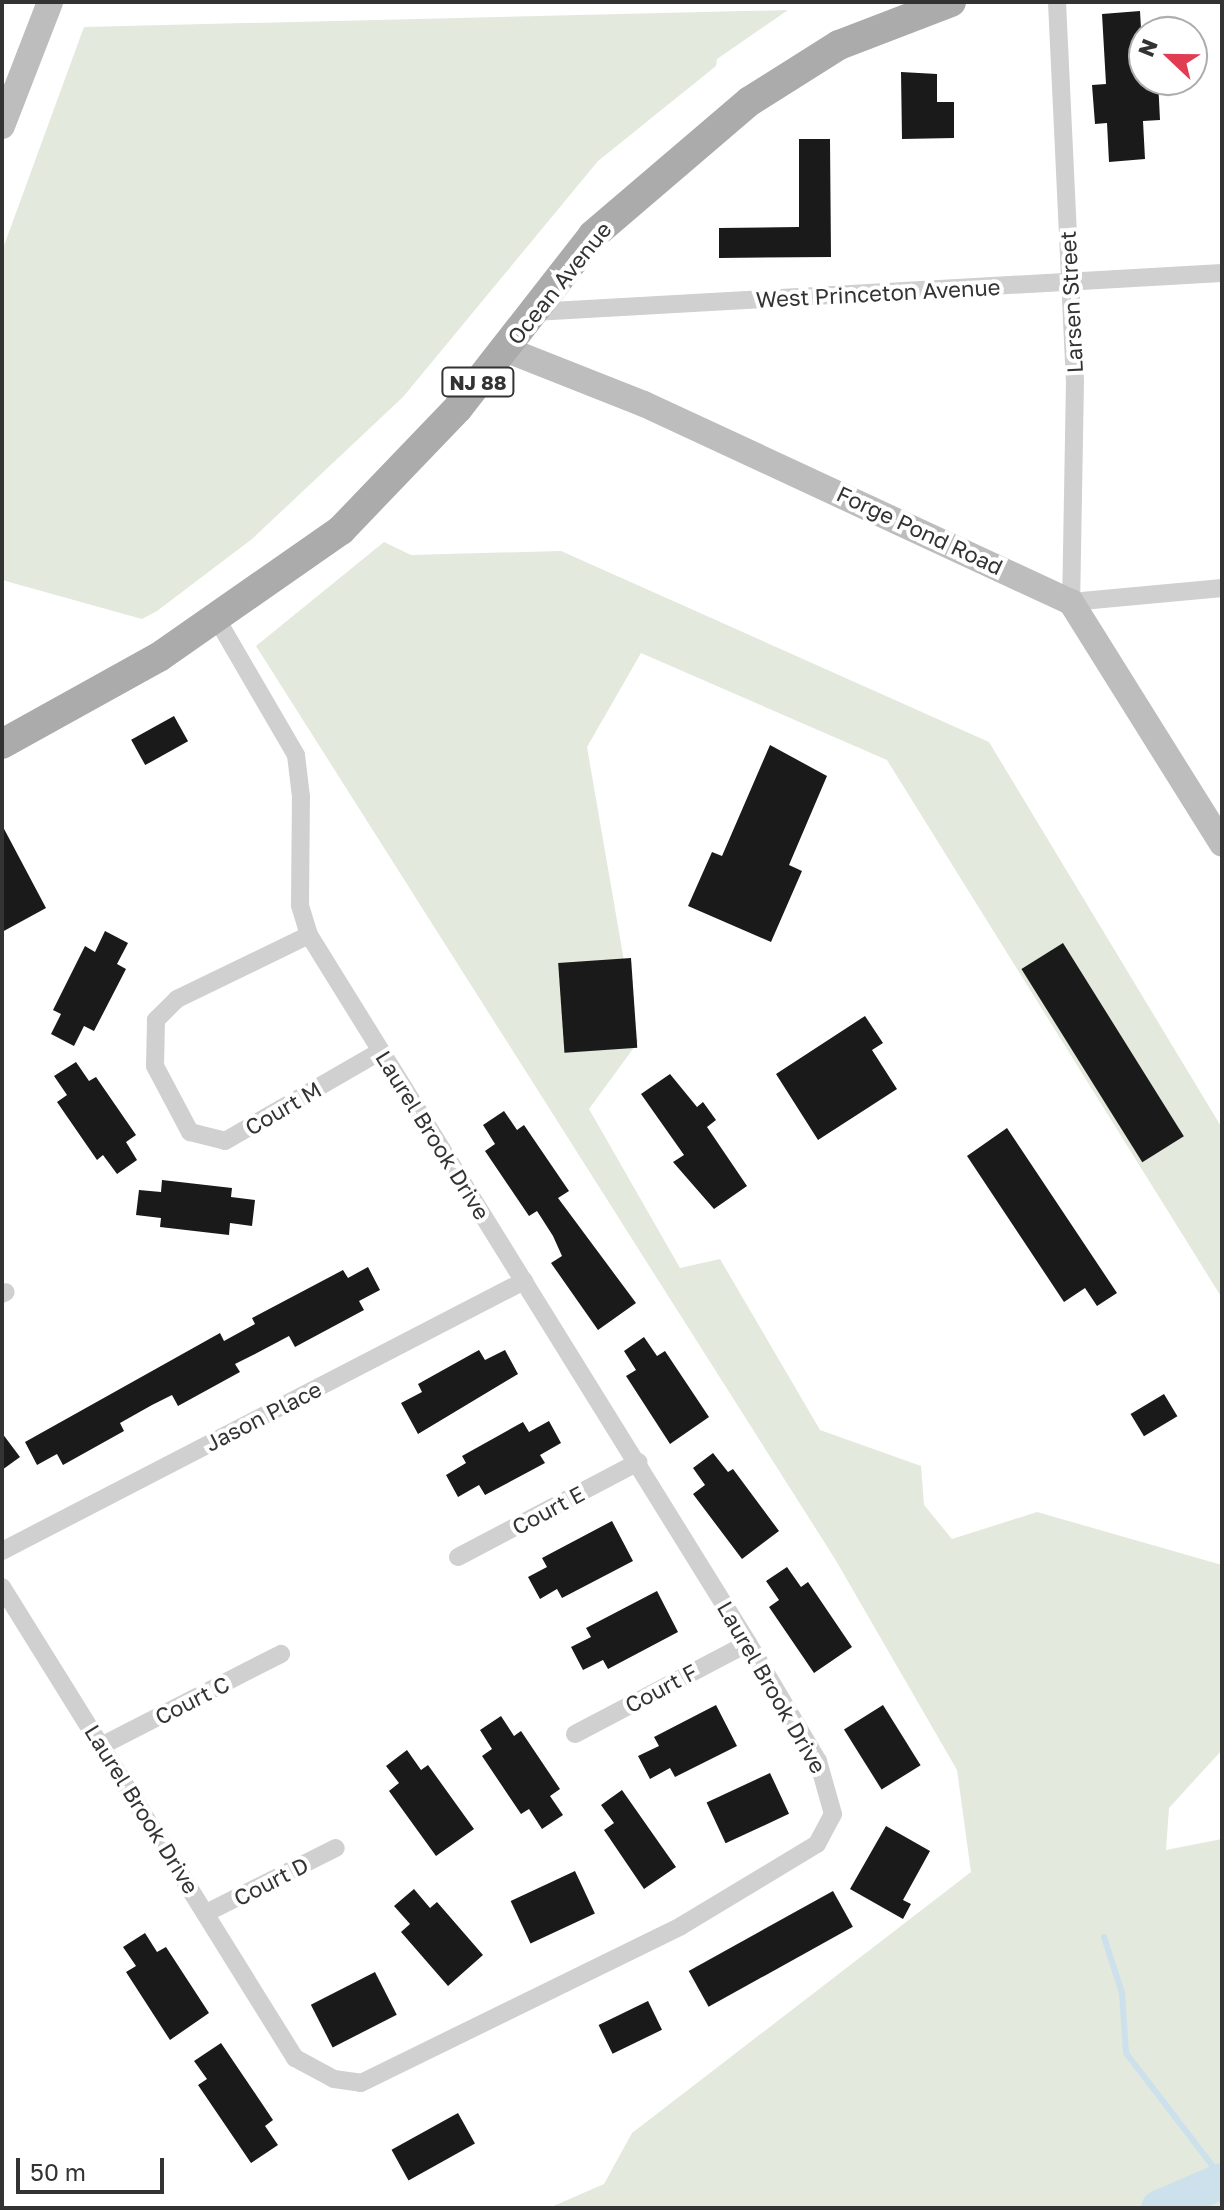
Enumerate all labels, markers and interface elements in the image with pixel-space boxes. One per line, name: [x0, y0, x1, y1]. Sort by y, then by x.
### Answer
north arrow: [1128, 16, 1208, 96]
text: N: [1131, 35, 1163, 60]
street label: Ocean Avenue: [501, 216, 617, 350]
street label: Larsen Street: [1054, 230, 1088, 374]
street label: West Princeton Avenue: [755, 273, 1001, 313]
road number: NJ 88: [440, 366, 516, 398]
street label: Forge Pond Road: [833, 480, 1007, 580]
street label: Laurel Brook Drive: [370, 1046, 496, 1224]
street label: Court M: [240, 1076, 326, 1140]
street label: Jason Place: [200, 1375, 326, 1457]
street label: Court E: [507, 1480, 589, 1540]
street label: Laurel Brook Drive: [712, 1596, 832, 1778]
street label: Court F: [620, 1658, 702, 1718]
street label: Court C: [150, 1670, 234, 1730]
street label: Laurel Brook Drive: [79, 1720, 205, 1898]
street label: Court D: [229, 1851, 313, 1911]
scale bar: [20, 2142, 168, 2192]
text: 50 m: [30, 2157, 86, 2186]

